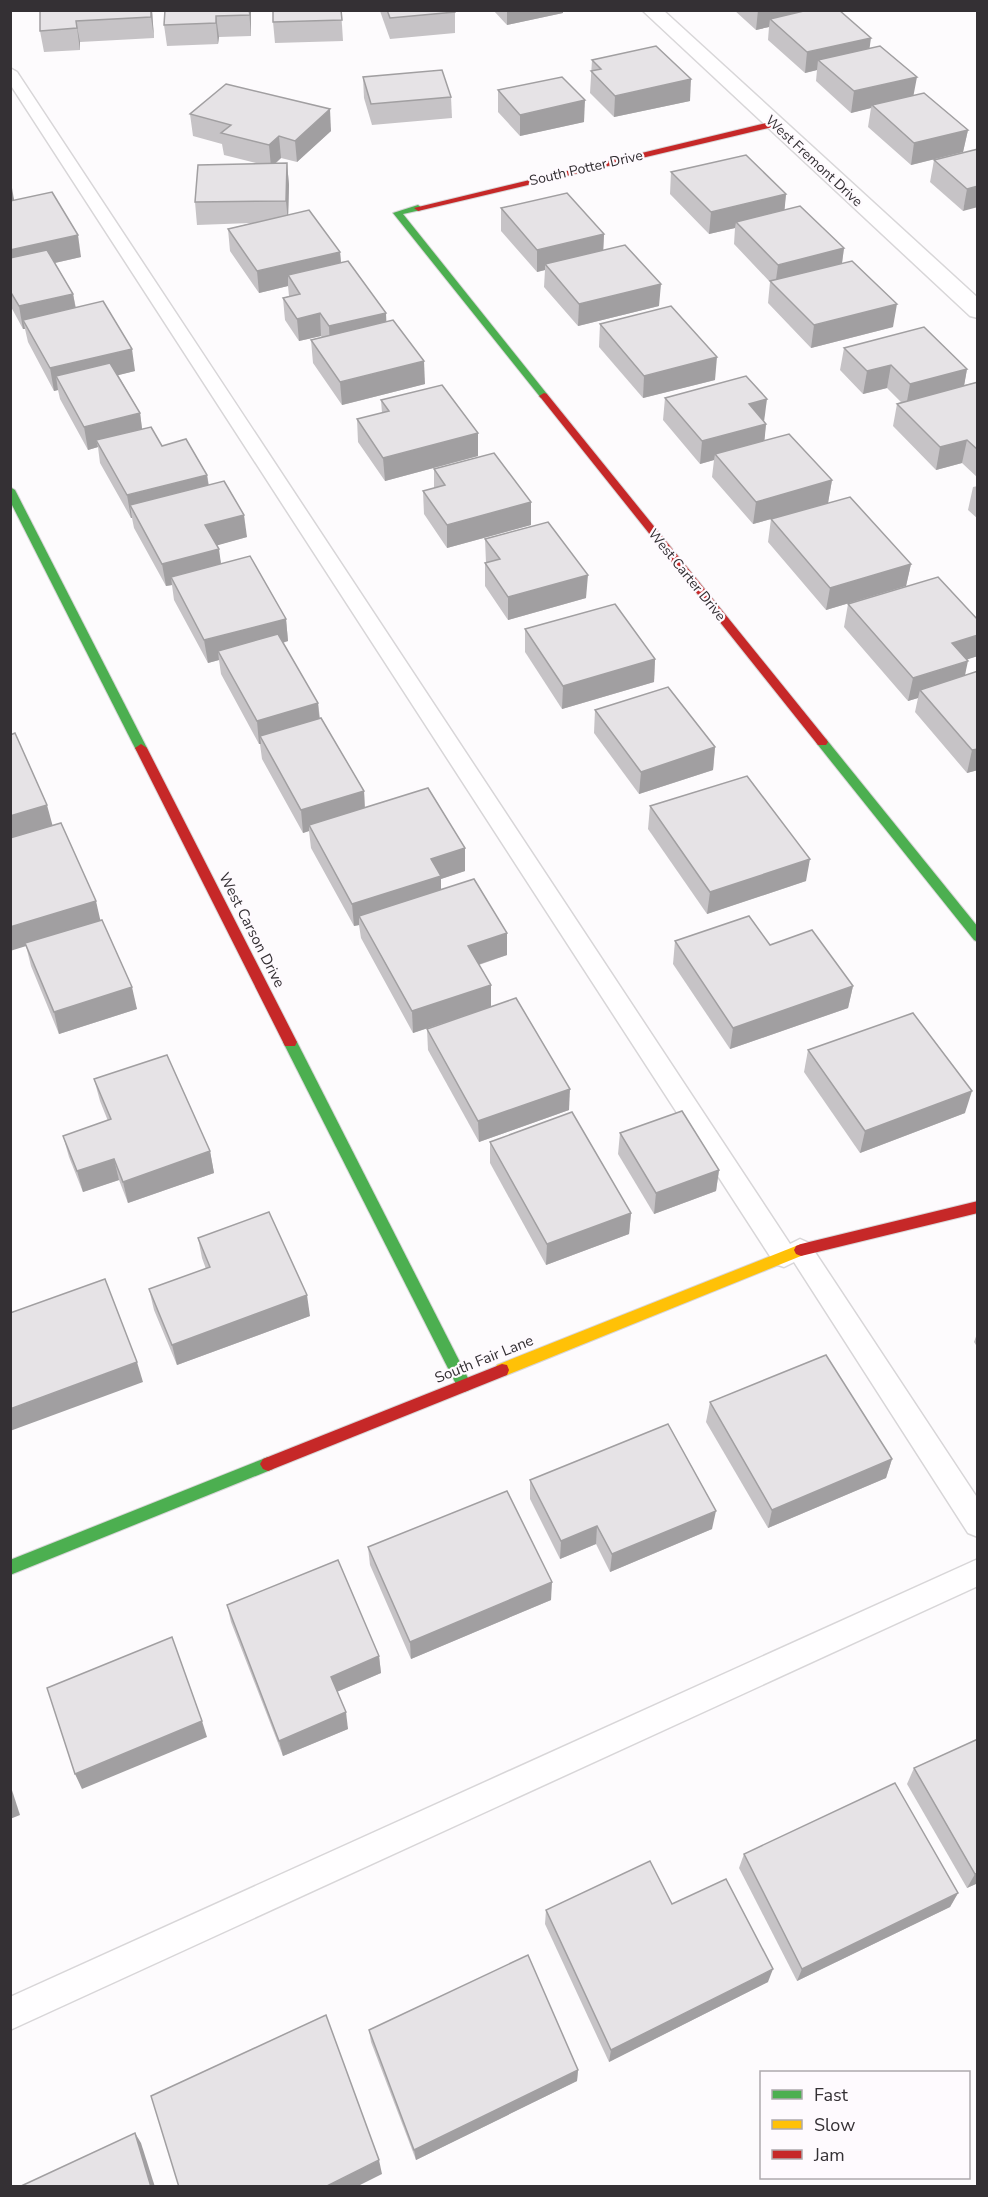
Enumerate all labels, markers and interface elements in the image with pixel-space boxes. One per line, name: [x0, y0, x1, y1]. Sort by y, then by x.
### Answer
street label: West Fremont Drive: [761, 111, 867, 211]
street label: South Potter Drive: [527, 146, 645, 190]
street label: West Carter Drive: [644, 525, 730, 625]
street label: West Carson Drive: [214, 869, 290, 991]
street label: South Fair Lane: [432, 1330, 536, 1388]
legend: [760, 2071, 970, 2179]
text: Fast: [814, 2083, 849, 2107]
text: Slow: [814, 2113, 855, 2137]
text: Jam: [813, 2143, 845, 2167]

